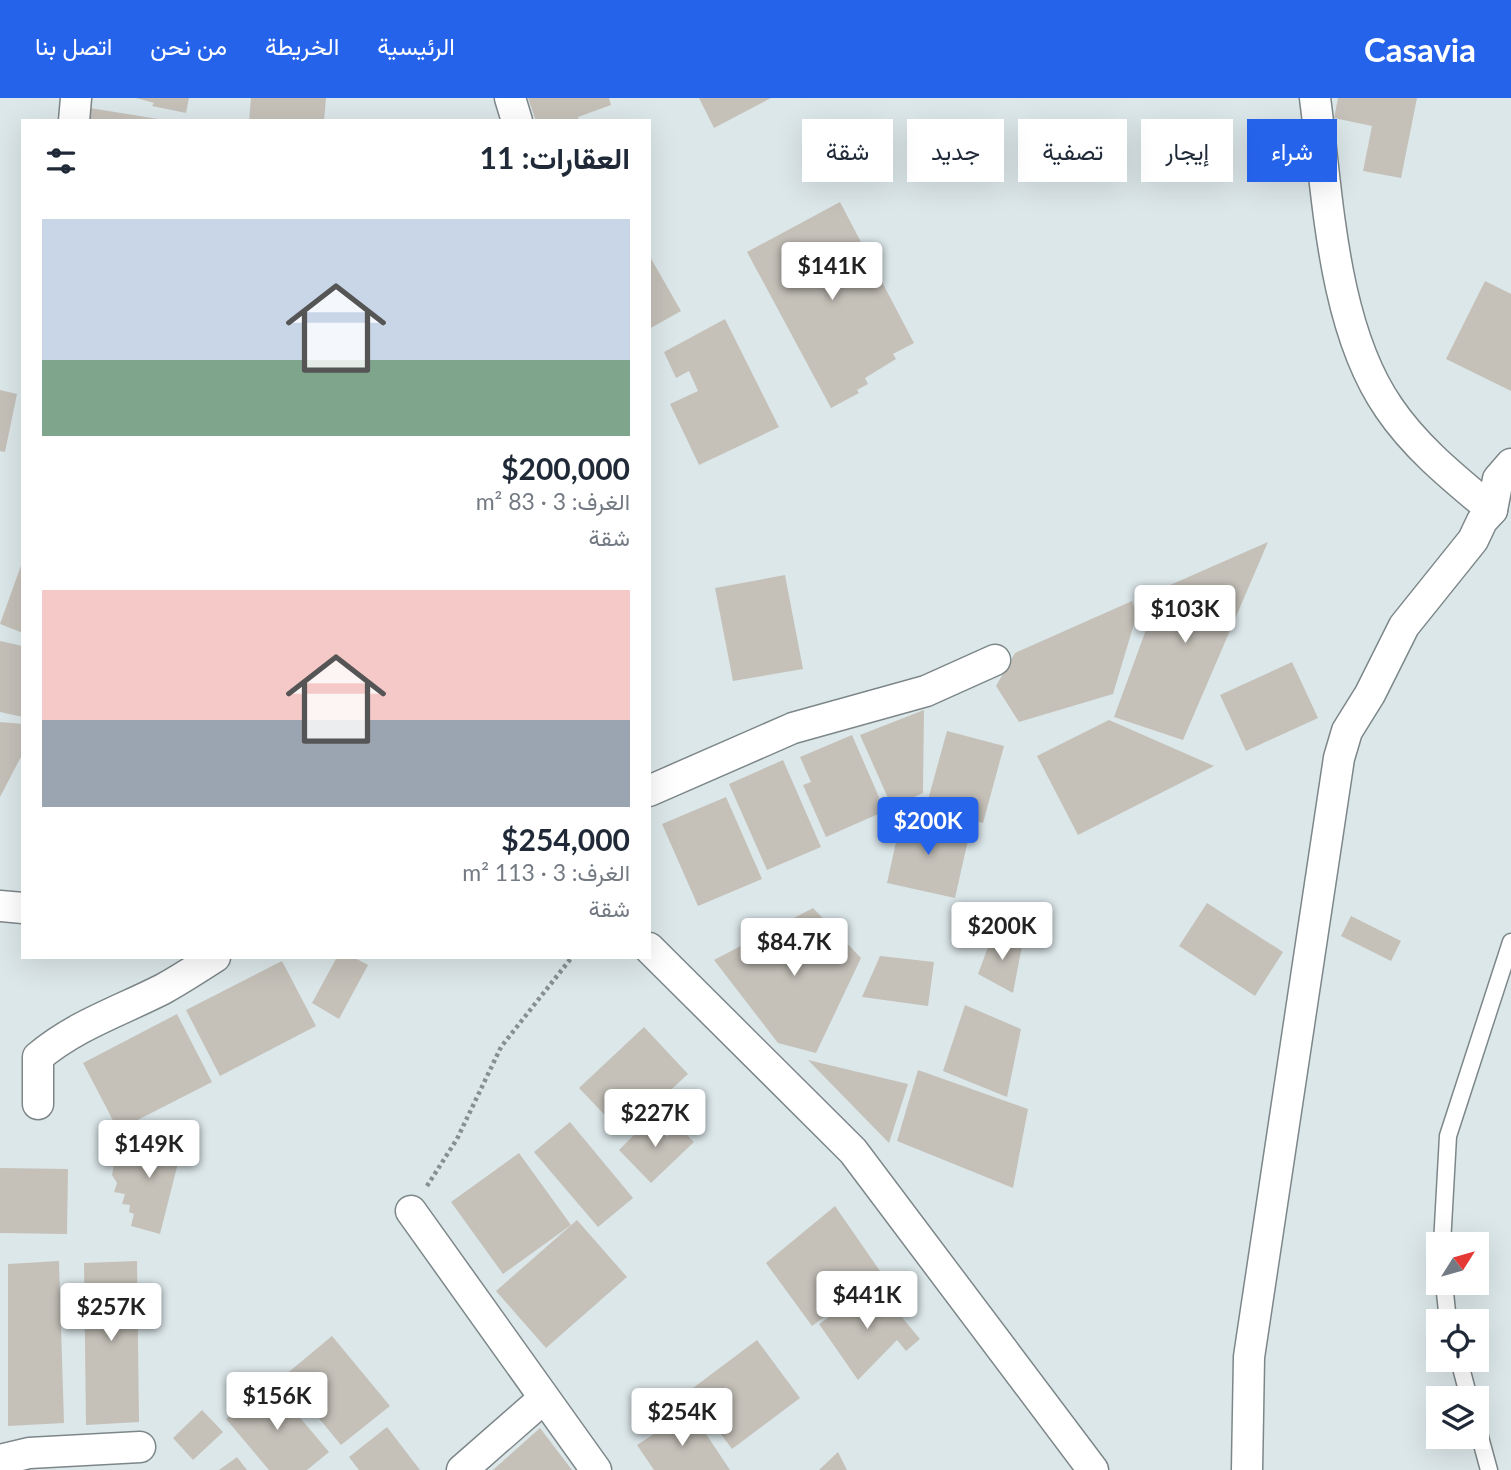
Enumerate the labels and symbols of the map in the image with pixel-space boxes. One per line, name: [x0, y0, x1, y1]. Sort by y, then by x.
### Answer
pin: $141K: [783, 242, 881, 302]
pin: $103K: [1136, 586, 1234, 645]
pin: $200K: [879, 798, 977, 857]
pin: $200K: [953, 902, 1051, 962]
pin: $84.7K: [737, 918, 851, 978]
pin: $227K: [606, 1090, 704, 1149]
pin: $149K: [100, 1121, 198, 1180]
north arrow: [1426, 1232, 1489, 1295]
pin: $441K: [818, 1272, 916, 1331]
pin: $257K: [62, 1284, 160, 1343]
pin: $156K: [228, 1372, 326, 1432]
pin: $254K: [633, 1388, 731, 1448]

